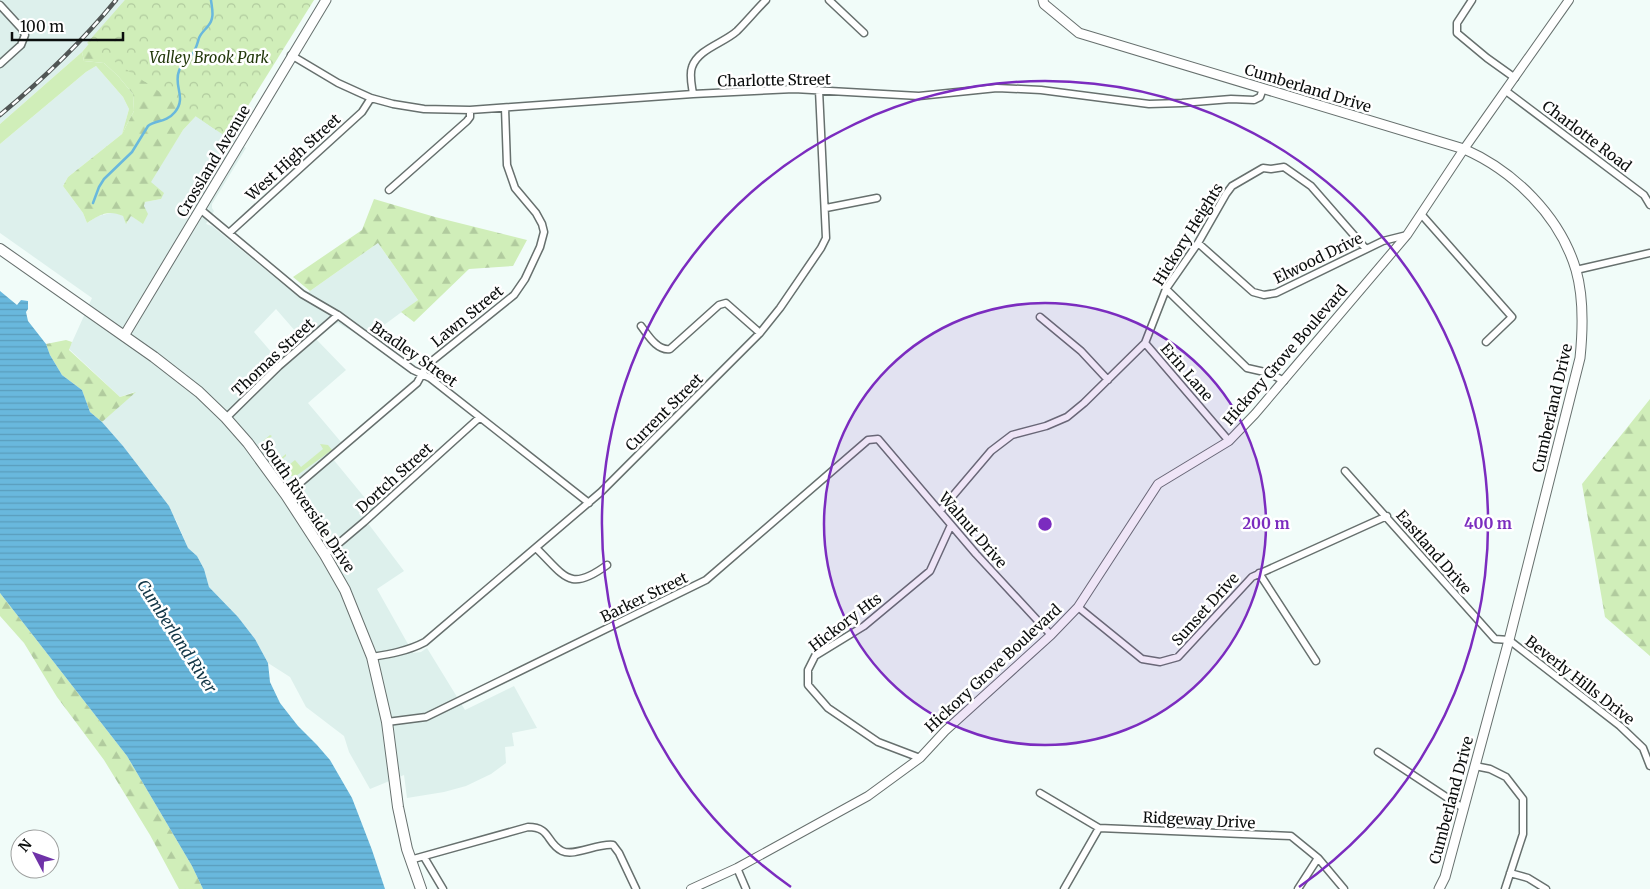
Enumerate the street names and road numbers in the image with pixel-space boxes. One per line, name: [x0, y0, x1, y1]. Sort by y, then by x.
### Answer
street label: Cumberland Drive: [1242, 60, 1374, 116]
street label: Charlotte Street: [717, 70, 831, 90]
street label: Charlotte Road: [1539, 96, 1635, 176]
street label: Crossland Avenue: [172, 101, 254, 220]
street label: West High Street: [241, 109, 344, 205]
street label: Hickory Heights: [1149, 179, 1227, 289]
street label: Elwood Drive: [1270, 228, 1366, 288]
street label: Lawn Street: [427, 281, 507, 351]
street label: Hickory Grove Boulevard: [1219, 281, 1351, 429]
street label: Thomas Street: [228, 314, 318, 400]
street label: Bradley Street: [367, 317, 461, 391]
street label: Erin Lane: [1157, 339, 1217, 405]
street label: Cumberland Drive: [1528, 342, 1576, 474]
street label: Current Street: [621, 369, 707, 455]
street label: South Riverside Drive: [257, 436, 359, 576]
street label: Dortch Street: [352, 439, 436, 517]
street label: Walnut Drive: [934, 487, 1011, 572]
street label: Eastland Drive: [1392, 506, 1476, 598]
street label: Barker Street: [597, 568, 691, 626]
street label: Sunset Drive: [1167, 568, 1243, 649]
street label: Hickory Hts: [805, 588, 885, 656]
street label: Hickory Grove Boulevard: [921, 600, 1065, 736]
street label: Beverly Hills Drive: [1522, 631, 1639, 729]
street label: Cumberland Drive: [1425, 734, 1477, 866]
street label: Ridgeway Drive: [1142, 808, 1256, 832]

